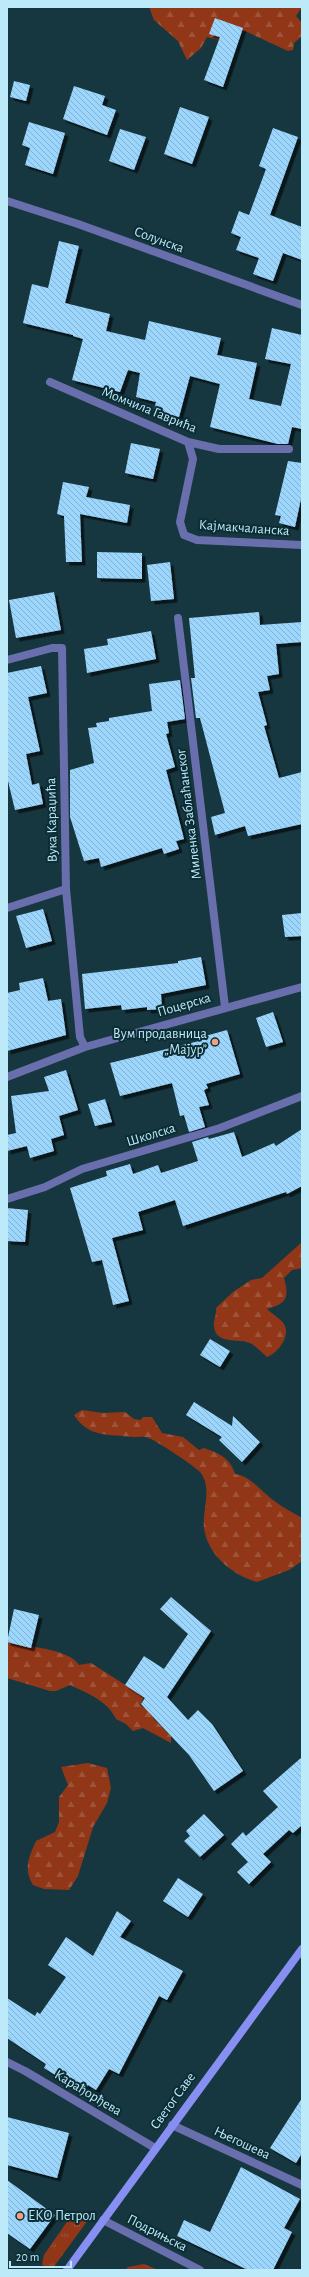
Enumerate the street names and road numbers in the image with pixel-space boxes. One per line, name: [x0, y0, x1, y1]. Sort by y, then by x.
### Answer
street label: Солунска: [132, 225, 186, 256]
street label: Момчила Гаврића: [100, 385, 199, 436]
street label: Кајмакчаланска: [198, 518, 290, 538]
street label: Миленка Заблаћанског: [174, 748, 204, 880]
street label: Вука Караџића: [44, 777, 60, 862]
street label: Поцерска: [156, 991, 213, 1019]
street label: Школска: [125, 1121, 178, 1149]
street label: Карађорђева: [52, 2068, 125, 2119]
street label: Светог Саве: [148, 2070, 198, 2132]
street label: Његошева: [212, 2124, 273, 2162]
street label: Подрињска: [125, 2212, 190, 2254]

